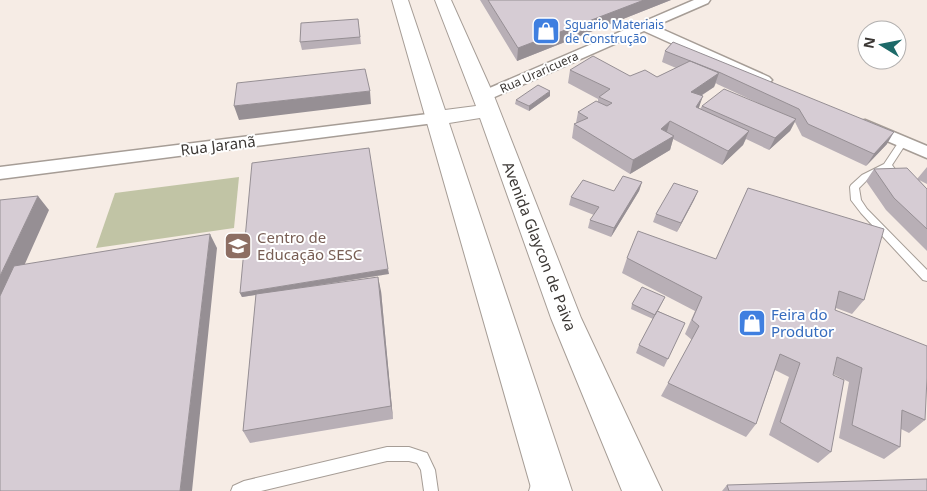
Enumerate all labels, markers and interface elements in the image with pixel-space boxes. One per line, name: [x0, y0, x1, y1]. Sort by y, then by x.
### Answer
shop icon: Sguario Materiais de Construção: [531, 16, 561, 46]
place label: Sguario Materiais de Construção: [565, 16, 664, 47]
north arrow: [857, 20, 907, 70]
text: N: [858, 35, 879, 50]
street label: Rua Uraricuera: [497, 47, 581, 97]
street label: Rua Jaranã: [179, 130, 257, 160]
street label: Avenida Glaycon de Paiva: [498, 159, 582, 333]
place label: Centro de Educação SESC: [257, 227, 363, 264]
school or university icon: Centro de Educação SESC: [223, 231, 253, 261]
place label: Feira do Produtor: [771, 304, 834, 341]
shop icon: Feira do Produtor: [737, 308, 767, 338]

